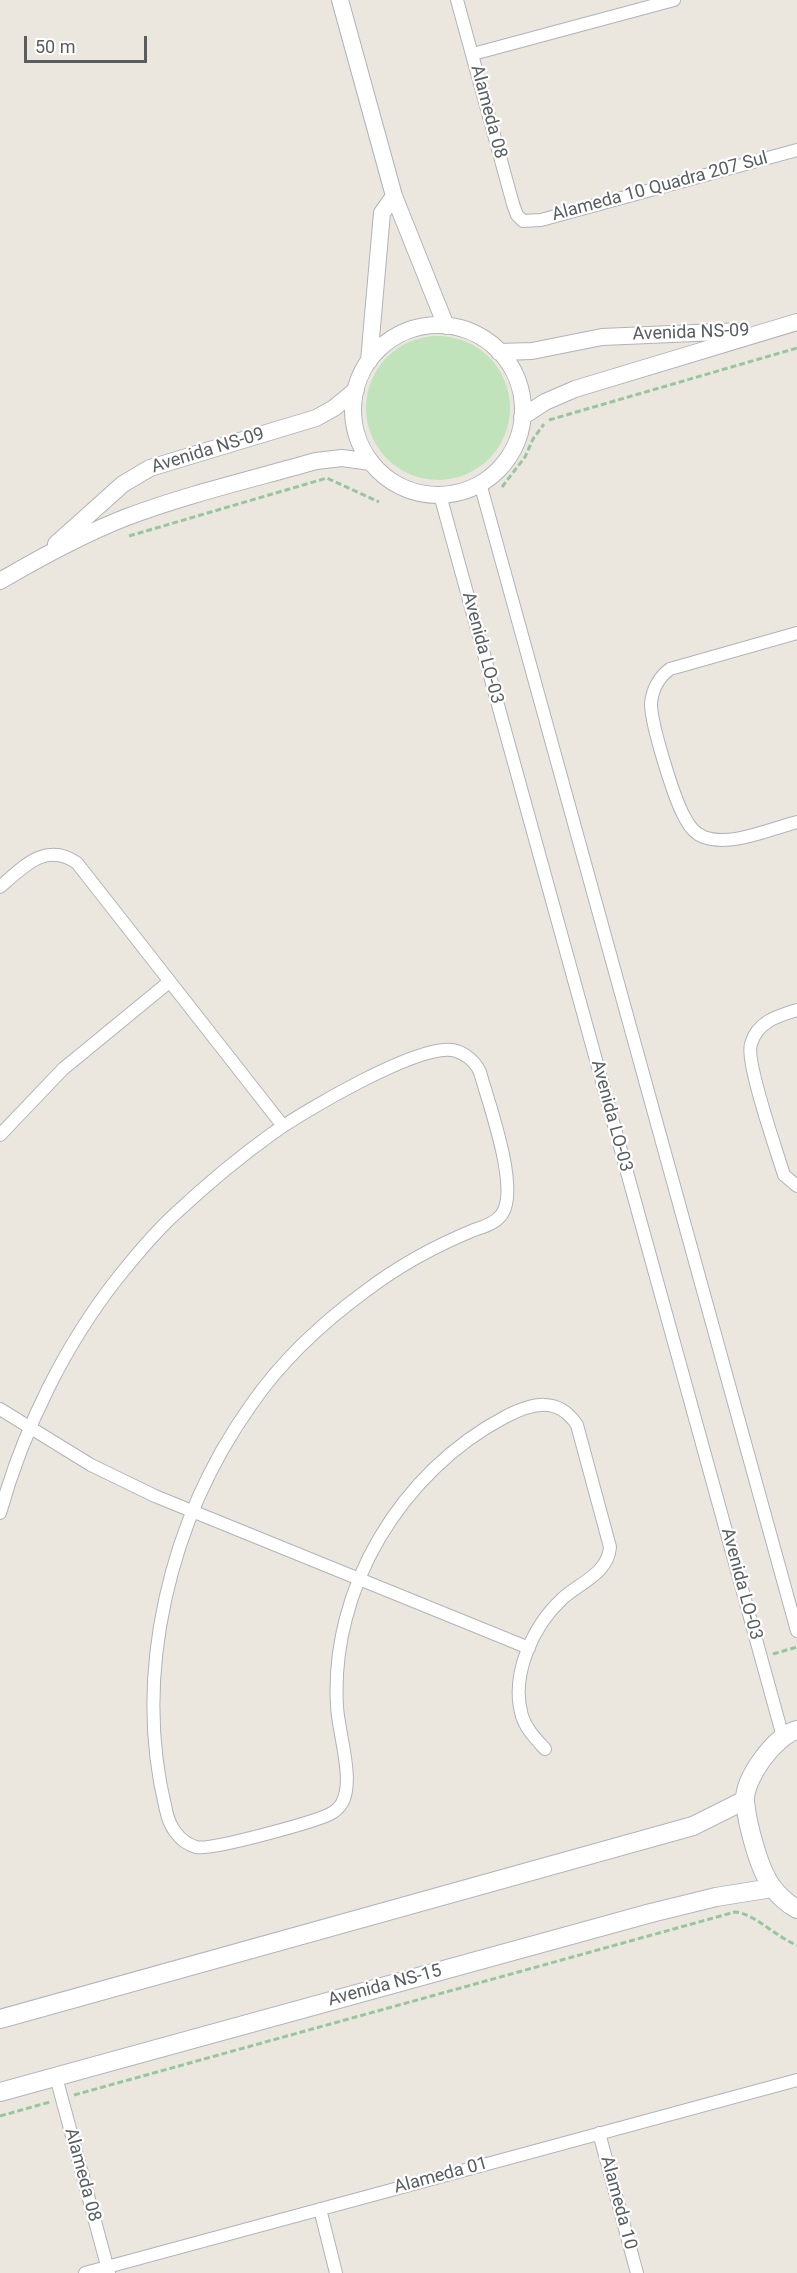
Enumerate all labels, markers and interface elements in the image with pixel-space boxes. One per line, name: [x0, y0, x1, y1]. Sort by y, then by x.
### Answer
scale bar: [27, 24, 150, 62]
text: 50 m: [35, 36, 75, 57]
street label: Alameda 08: [465, 63, 511, 161]
street label: Alameda 10 Quadra 207 Sul: [550, 148, 770, 226]
street label: Avenida NS-09: [632, 320, 750, 346]
street label: Avenida NS-09: [149, 424, 267, 478]
street label: Avenida LO-03: [457, 590, 507, 706]
street label: Avenida LO-03: [586, 1058, 636, 1174]
street label: Avenida LO-03: [716, 1526, 766, 1642]
street label: Avenida NS-15: [326, 1960, 444, 2012]
street label: Alameda 08: [59, 2126, 105, 2224]
street label: Alameda 01: [392, 2153, 490, 2199]
street label: Alameda 10: [595, 2154, 641, 2252]

